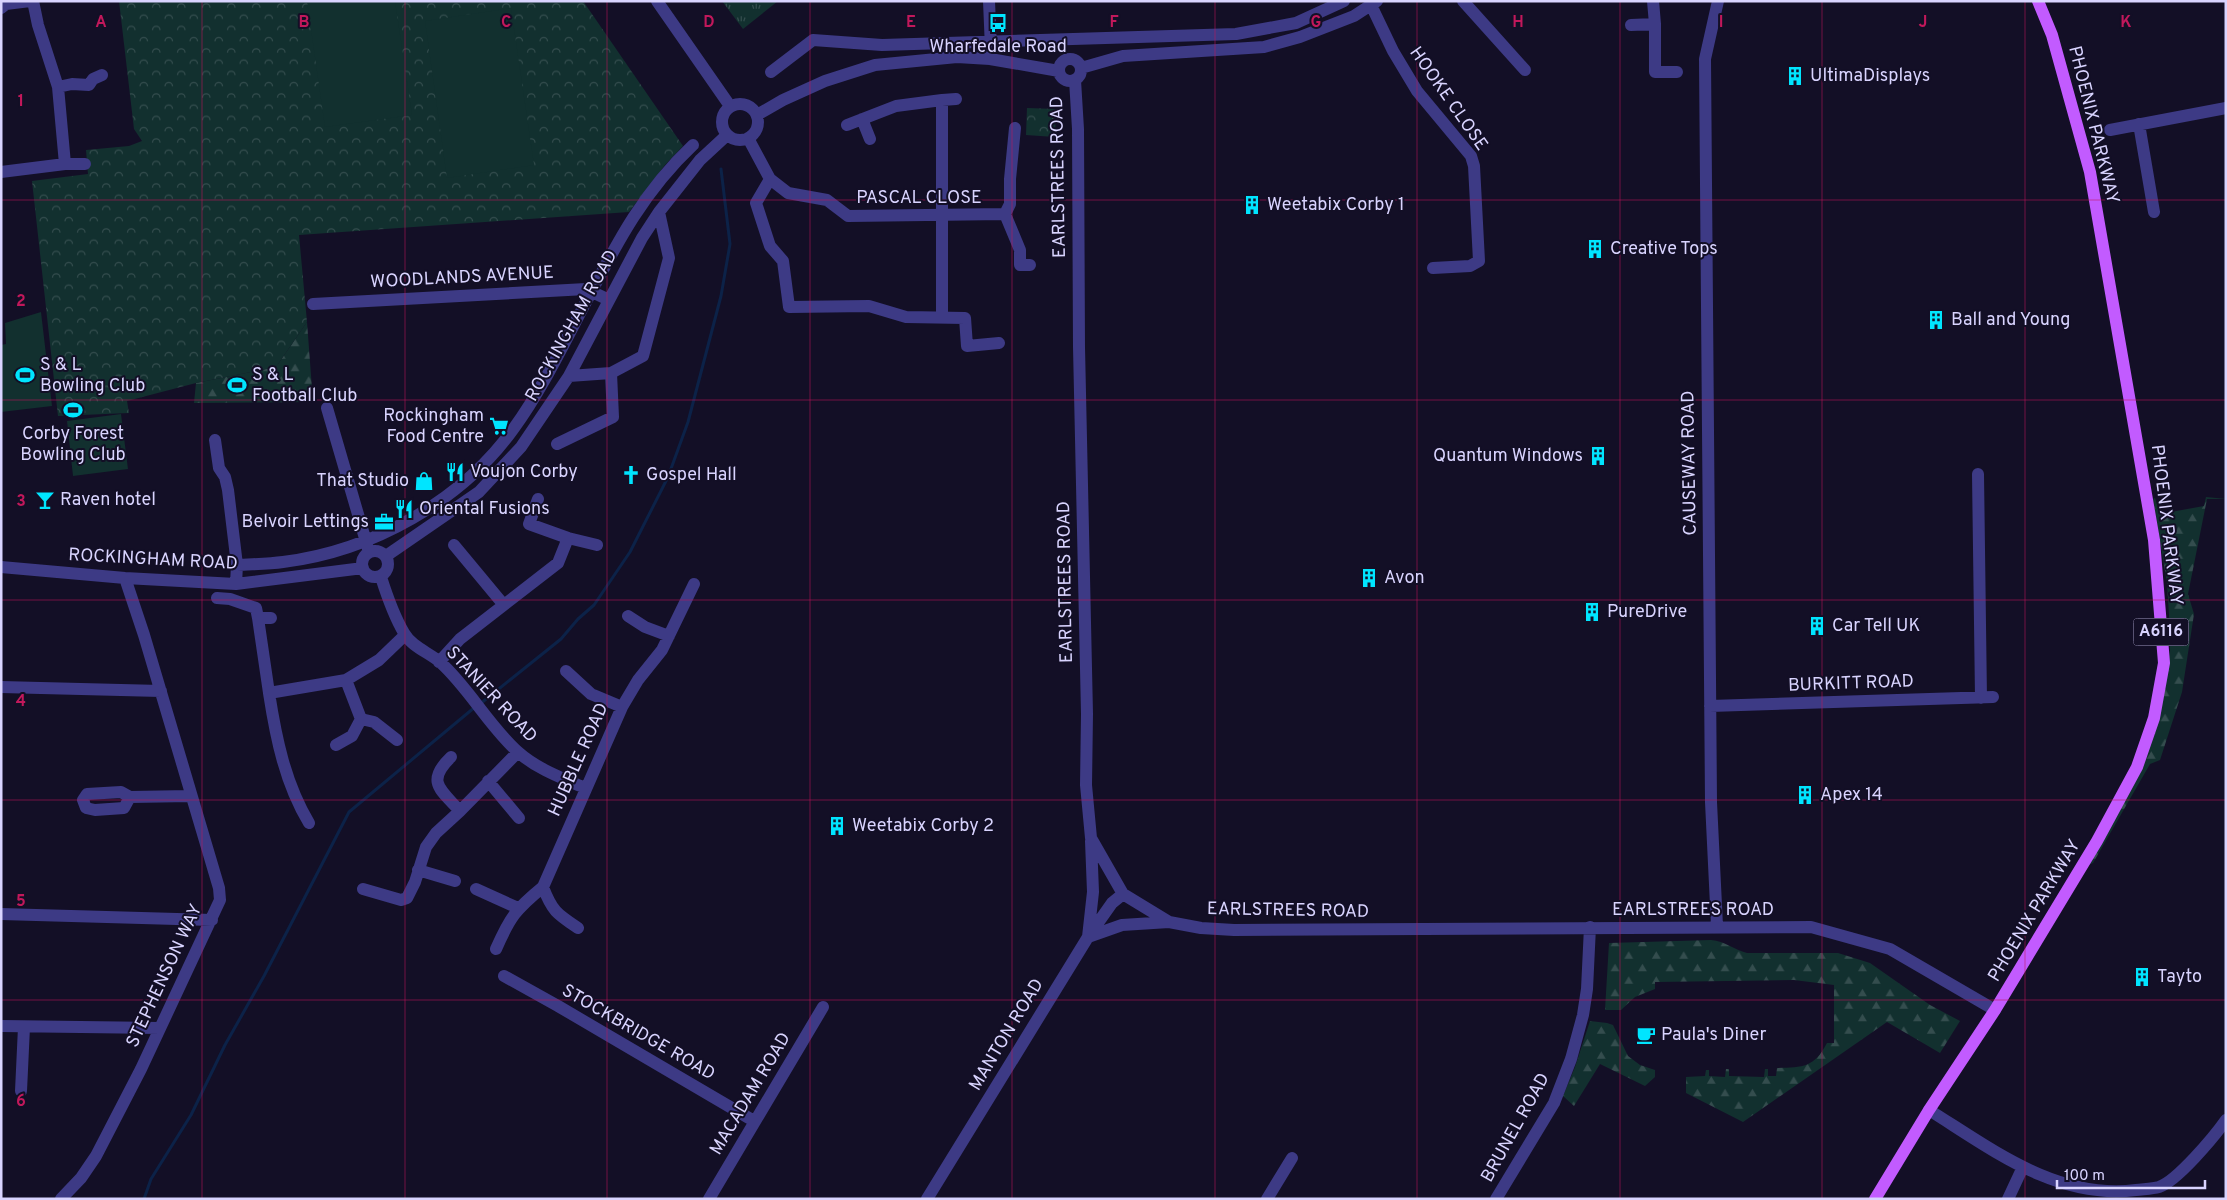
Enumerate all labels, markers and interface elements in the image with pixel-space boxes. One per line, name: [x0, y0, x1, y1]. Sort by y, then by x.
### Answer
bus stop icon: Wharfedale Road: [987, 12, 1009, 34]
text: A: [95, 13, 107, 33]
text: B: [298, 13, 310, 33]
text: C: [501, 13, 511, 33]
text: D: [703, 13, 715, 33]
text: E: [906, 13, 916, 33]
text: F: [1109, 13, 1119, 33]
text: G: [1311, 13, 1321, 33]
text: H: [1512, 13, 1524, 33]
text: I: [1719, 13, 1723, 33]
text: J: [1919, 13, 1927, 33]
text: K: [2120, 13, 2132, 33]
place label: Wharfedale Road: [929, 36, 1067, 59]
street label: HOOKE CLOSE: [1404, 42, 1492, 156]
street label: PHOENIX PARKWAY: [2062, 44, 2124, 206]
building icon: UltimaDisplays: [1784, 65, 1806, 87]
place label: UltimaDisplays: [1810, 65, 1930, 88]
text: 1: [18, 92, 24, 112]
street label: EARLSTREES ROAD: [1046, 96, 1072, 258]
street label: PASCAL CLOSE: [856, 187, 982, 210]
building icon: Weetabix Corby 1: [1241, 194, 1263, 216]
place label: Weetabix Corby 1: [1267, 194, 1405, 217]
building icon: Creative Tops: [1584, 238, 1606, 260]
place label: Creative Tops: [1610, 238, 1718, 261]
street label: ROCKINGHAM ROAD: [521, 246, 623, 406]
street label: WOODLANDS AVENUE: [370, 262, 554, 294]
text: 2: [16, 292, 26, 312]
building icon: Ball and Young: [1925, 309, 1947, 331]
place label: Ball and Young: [1951, 309, 2071, 332]
place label: S & L Bowling Club: [40, 354, 145, 398]
sports icon: S & L Bowling Club: [14, 364, 36, 386]
place label: S & L Football Club: [252, 364, 357, 408]
sports icon: S & L Football Club: [226, 374, 248, 396]
street label: CAUSEWAY ROAD: [1677, 390, 1703, 536]
sports icon: Corby Forest Bowling Club: [62, 399, 84, 421]
place label: Rockingham Food Centre: [383, 405, 484, 449]
supermarket icon: Rockingham Food Centre: [488, 415, 510, 437]
place label: Corby Forest Bowling Club: [20, 423, 126, 467]
street label: PHOENIX PARKWAY: [2145, 443, 2187, 607]
place label: Quantum Windows: [1433, 445, 1583, 468]
building icon: Quantum Windows: [1587, 445, 1609, 467]
restaurant icon: Voujon Corby: [444, 461, 466, 483]
place label: Voujon Corby: [470, 461, 578, 484]
church icon: Gospel Hall: [620, 464, 642, 486]
place label: Gospel Hall: [646, 464, 737, 487]
place label: That Studio: [316, 470, 409, 493]
shop icon: That Studio: [413, 470, 435, 492]
bar icon: Raven hotel: [34, 489, 56, 511]
place label: Raven hotel: [60, 489, 156, 512]
text: 3: [16, 492, 26, 512]
restaurant icon: Oriental Fusions: [393, 498, 415, 520]
place label: Oriental Fusions: [419, 498, 550, 521]
street label: EARLSTREES ROAD: [1053, 501, 1079, 663]
place label: Belvoir Lettings: [242, 511, 369, 534]
office icon: Belvoir Lettings: [373, 511, 395, 533]
street label: ROCKINGHAM ROAD: [68, 544, 238, 576]
building icon: Avon: [1358, 567, 1380, 589]
place label: Avon: [1384, 567, 1425, 590]
building icon: PureDrive: [1581, 601, 1603, 623]
place label: PureDrive: [1607, 601, 1687, 624]
building icon: Car Tell UK: [1806, 615, 1828, 637]
place label: Car Tell UK: [1832, 615, 1920, 638]
road number: A6116: [2134, 618, 2188, 646]
street label: STANIER ROAD: [440, 642, 542, 748]
street label: BURKITT ROAD: [1788, 670, 1914, 698]
text: 4: [16, 692, 26, 712]
street label: HUBBLE ROAD: [544, 700, 614, 820]
building icon: Apex 14: [1794, 784, 1816, 806]
place label: Apex 14: [1820, 784, 1883, 807]
building icon: Weetabix Corby 2: [826, 815, 848, 837]
place label: Weetabix Corby 2: [852, 815, 994, 838]
street label: PHOENIX PARKWAY: [1983, 836, 2087, 986]
text: 5: [16, 892, 26, 912]
street label: EARLSTREES ROAD: [1207, 898, 1369, 924]
street label: EARLSTREES ROAD: [1612, 899, 1774, 922]
street label: STEPHENSON WAY: [122, 901, 208, 1051]
building icon: Tayto: [2131, 966, 2153, 988]
place label: Tayto: [2157, 966, 2202, 989]
street label: MANTON ROAD: [964, 975, 1050, 1095]
street label: STOCKBRIDGE ROAD: [557, 980, 719, 1086]
cafe icon: Paula's Diner: [1635, 1024, 1657, 1046]
place label: Paula's Diner: [1661, 1024, 1766, 1047]
street label: MACADAM ROAD: [705, 1028, 797, 1160]
street label: BRUNEL ROAD: [1476, 1069, 1556, 1187]
text: 6: [16, 1092, 26, 1112]
scale bar: [2057, 1158, 2204, 1190]
text: 100 m: [2064, 1167, 2105, 1186]

